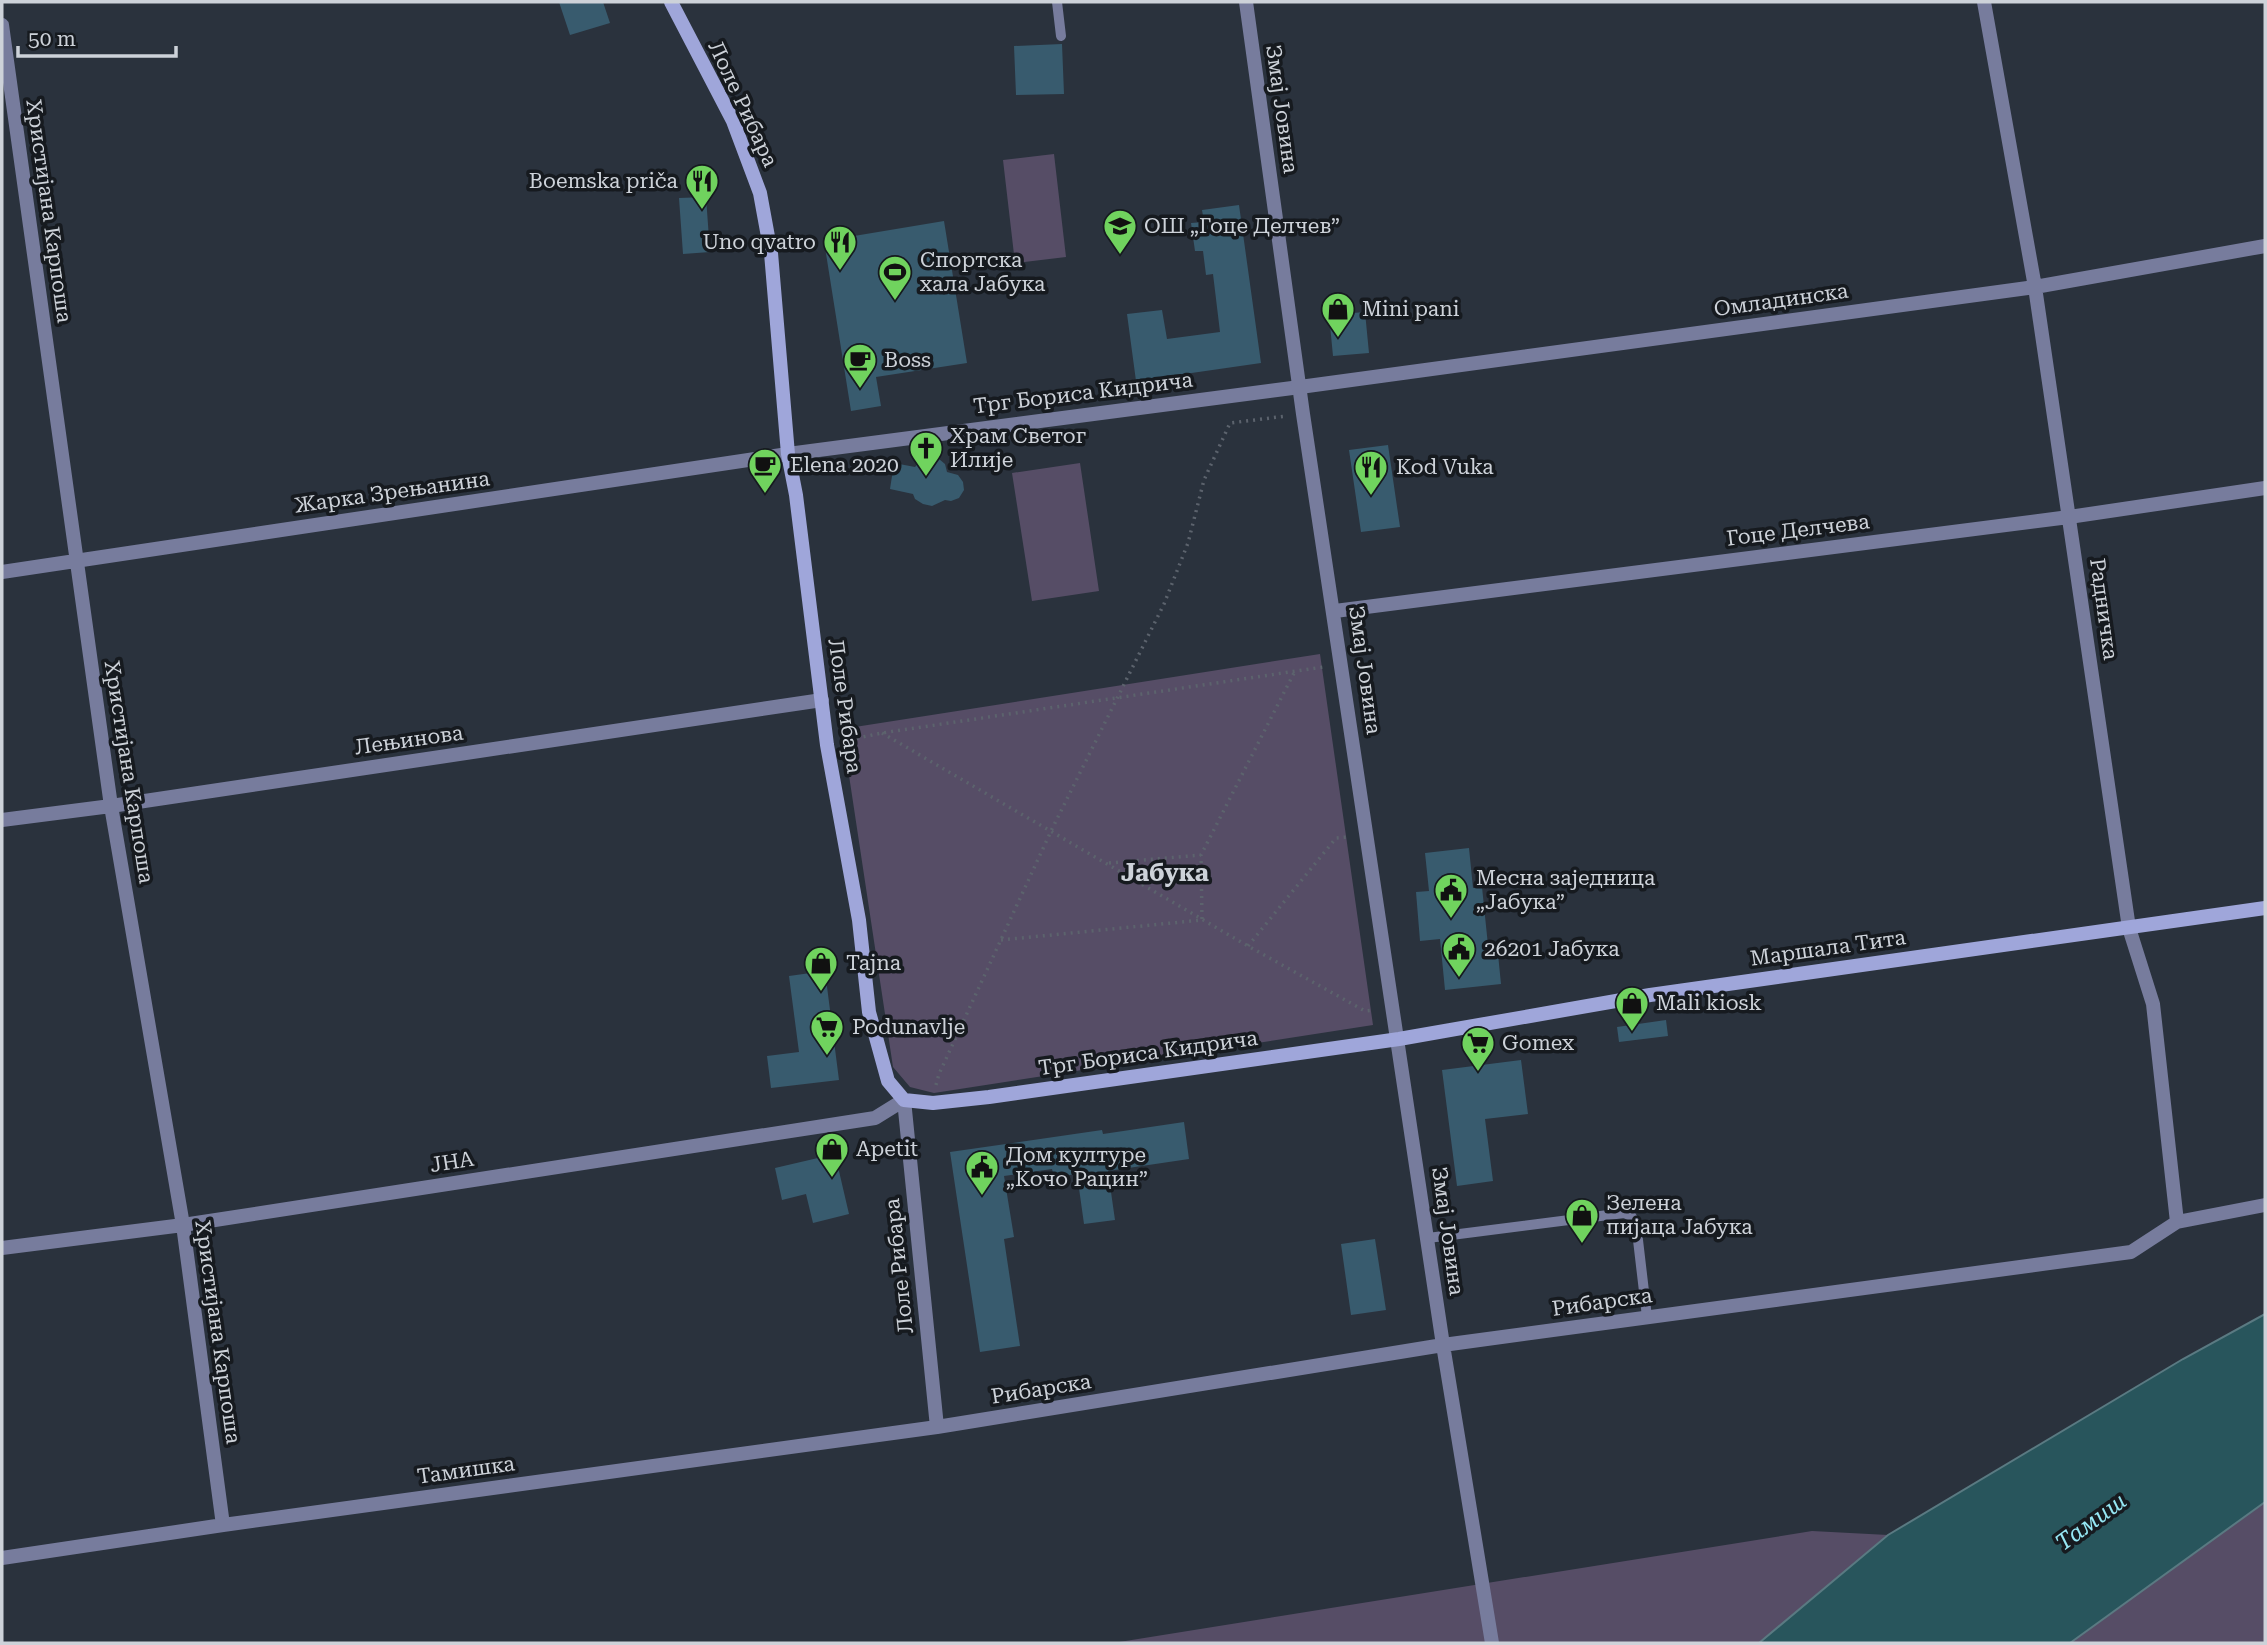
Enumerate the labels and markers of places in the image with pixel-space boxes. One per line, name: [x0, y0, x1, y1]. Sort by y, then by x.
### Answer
restaurant icon: Boemska priča: [683, 162, 721, 211]
place label: Boemska priča: [529, 169, 679, 193]
school or university icon: ОШ „Гоце Делчев”: [1101, 207, 1139, 256]
place label: ОШ „Гоце Делчев”: [1144, 214, 1340, 238]
restaurant icon: Uno qvatro: [821, 223, 859, 272]
place label: Uno qvatro: [702, 230, 816, 254]
place label: Спортска хала Јабука: [920, 248, 1046, 296]
sports icon: Спортска хала Јабука: [876, 253, 914, 302]
shop icon: Mini pani: [1319, 290, 1357, 339]
place label: Mini pani: [1362, 297, 1460, 321]
cafe icon: Boss: [841, 341, 879, 390]
place label: Boss: [884, 348, 931, 372]
place label: Храм Светог Илије: [950, 424, 1086, 472]
church icon: Храм Светог Илије: [907, 429, 945, 478]
cafe icon: Elena 2020: [746, 446, 784, 495]
restaurant icon: Kod Vuka: [1352, 448, 1390, 497]
place label: Elena 2020: [790, 453, 899, 477]
place label: Kod Vuka: [1396, 455, 1494, 479]
place label: Месна заједница „Јабука”: [1476, 866, 1656, 914]
public building icon: Месна заједница „Јабука”: [1432, 871, 1470, 920]
public building icon: 26201 Јабука: [1440, 930, 1478, 979]
place label: 26201 Јабука: [1484, 937, 1620, 961]
shop icon: Tajna: [802, 944, 840, 993]
place label: Tajna: [846, 951, 902, 975]
shop icon: Mali kiosk: [1613, 984, 1651, 1033]
place label: Mali kiosk: [1656, 991, 1762, 1015]
supermarket icon: Podunavlje: [808, 1008, 846, 1057]
place label: Podunavlje: [852, 1015, 965, 1039]
supermarket icon: Gomex: [1459, 1024, 1497, 1073]
place label: Gomex: [1502, 1031, 1574, 1055]
shop icon: Apetit: [813, 1130, 851, 1179]
place label: Apetit: [856, 1137, 918, 1161]
place label: Дом културе „Кочо Рацин”: [1006, 1143, 1148, 1191]
public building icon: Дом културе „Кочо Рацин”: [963, 1148, 1001, 1197]
place label: Зелена пијаца Јабука: [1606, 1191, 1753, 1239]
shop icon: Зелена пијаца Јабука: [1563, 1196, 1601, 1245]

